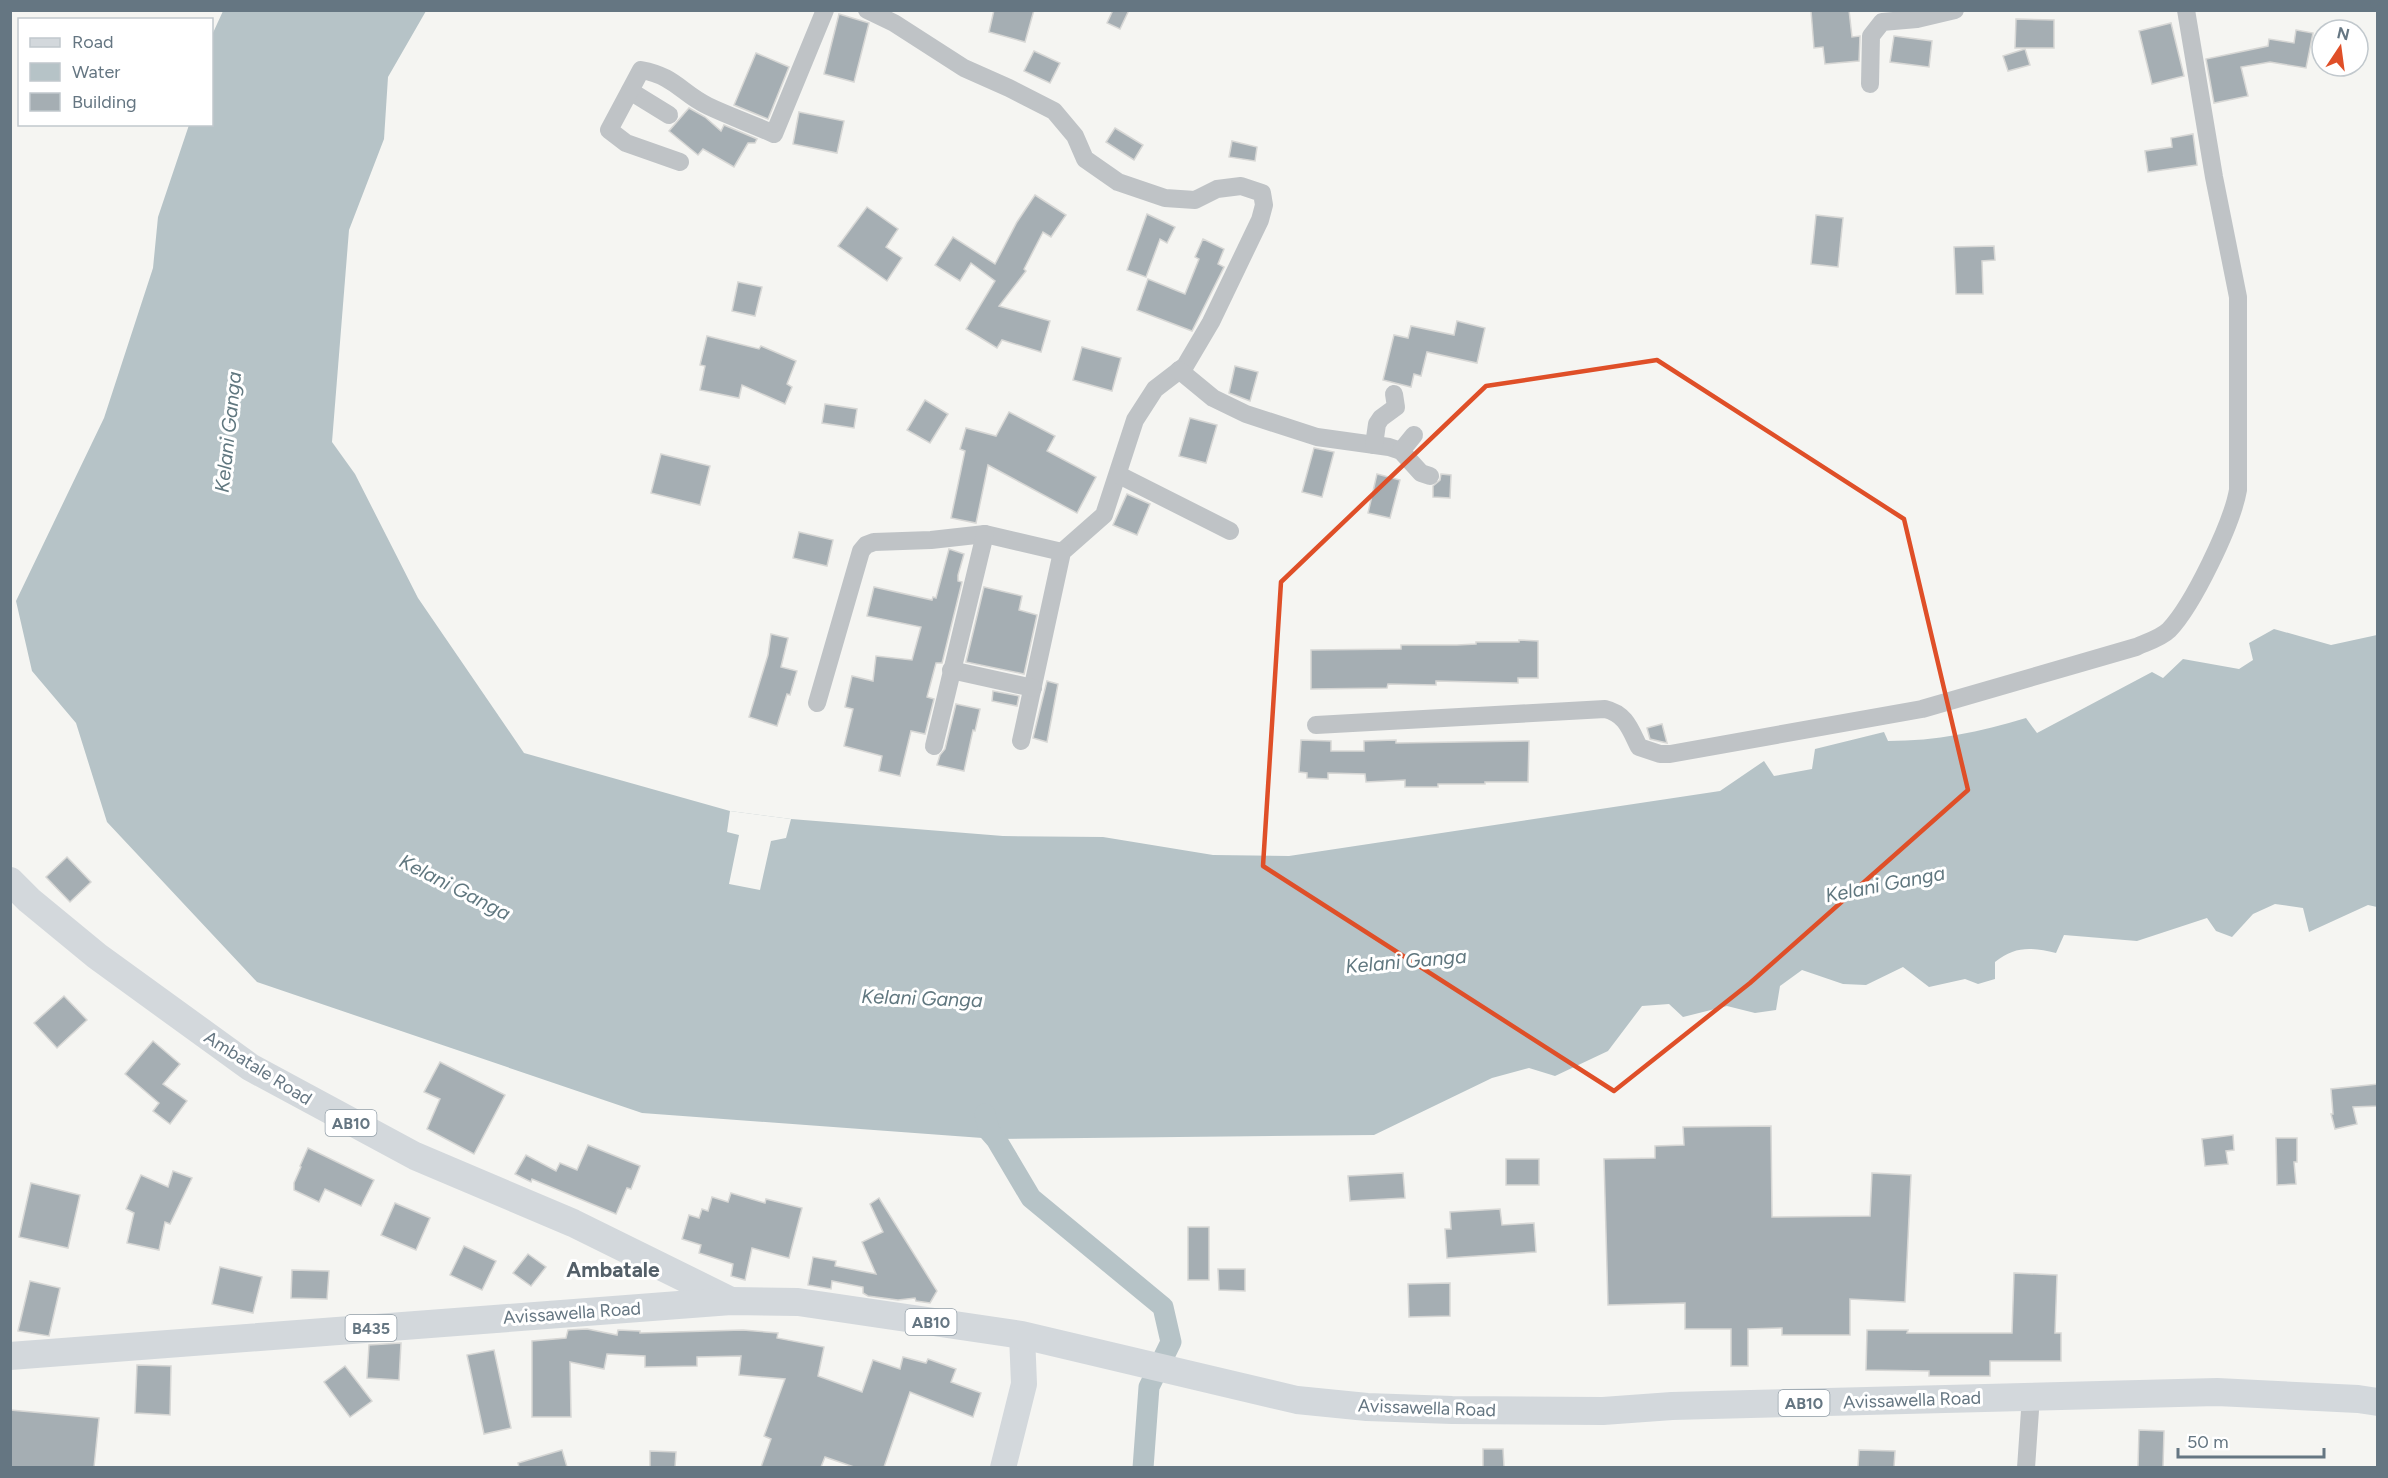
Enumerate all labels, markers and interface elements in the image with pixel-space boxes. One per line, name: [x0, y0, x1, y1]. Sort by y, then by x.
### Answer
legend: [18, 18, 213, 126]
north arrow: [2310, 18, 2370, 78]
text: N: [2335, 23, 2351, 45]
text: Road: [72, 31, 113, 53]
text: Water: [72, 61, 120, 83]
text: Building: [72, 91, 137, 113]
water label: Kelani Ganga: [210, 370, 246, 494]
water label: Kelani Ganga: [395, 849, 515, 925]
water label: Kelani Ganga: [1823, 861, 1947, 907]
water label: Kelani Ganga: [1344, 944, 1468, 978]
water label: Kelani Ganga: [861, 984, 983, 1012]
street label: Ambatale Road: [200, 1026, 316, 1110]
road number: AB10: [326, 1110, 376, 1136]
district label: Ambatale: [566, 1257, 660, 1282]
street label: Avissawella Road: [502, 1297, 642, 1329]
road number: AB10: [906, 1309, 956, 1335]
road number: B435: [346, 1315, 397, 1341]
street label: Avissawella Road: [1843, 1387, 1981, 1413]
road number: AB10: [1778, 1390, 1830, 1416]
street label: Avissawella Road: [1358, 1395, 1496, 1421]
scale bar: [2178, 1421, 2324, 1459]
text: 50 m: [2187, 1431, 2229, 1453]

